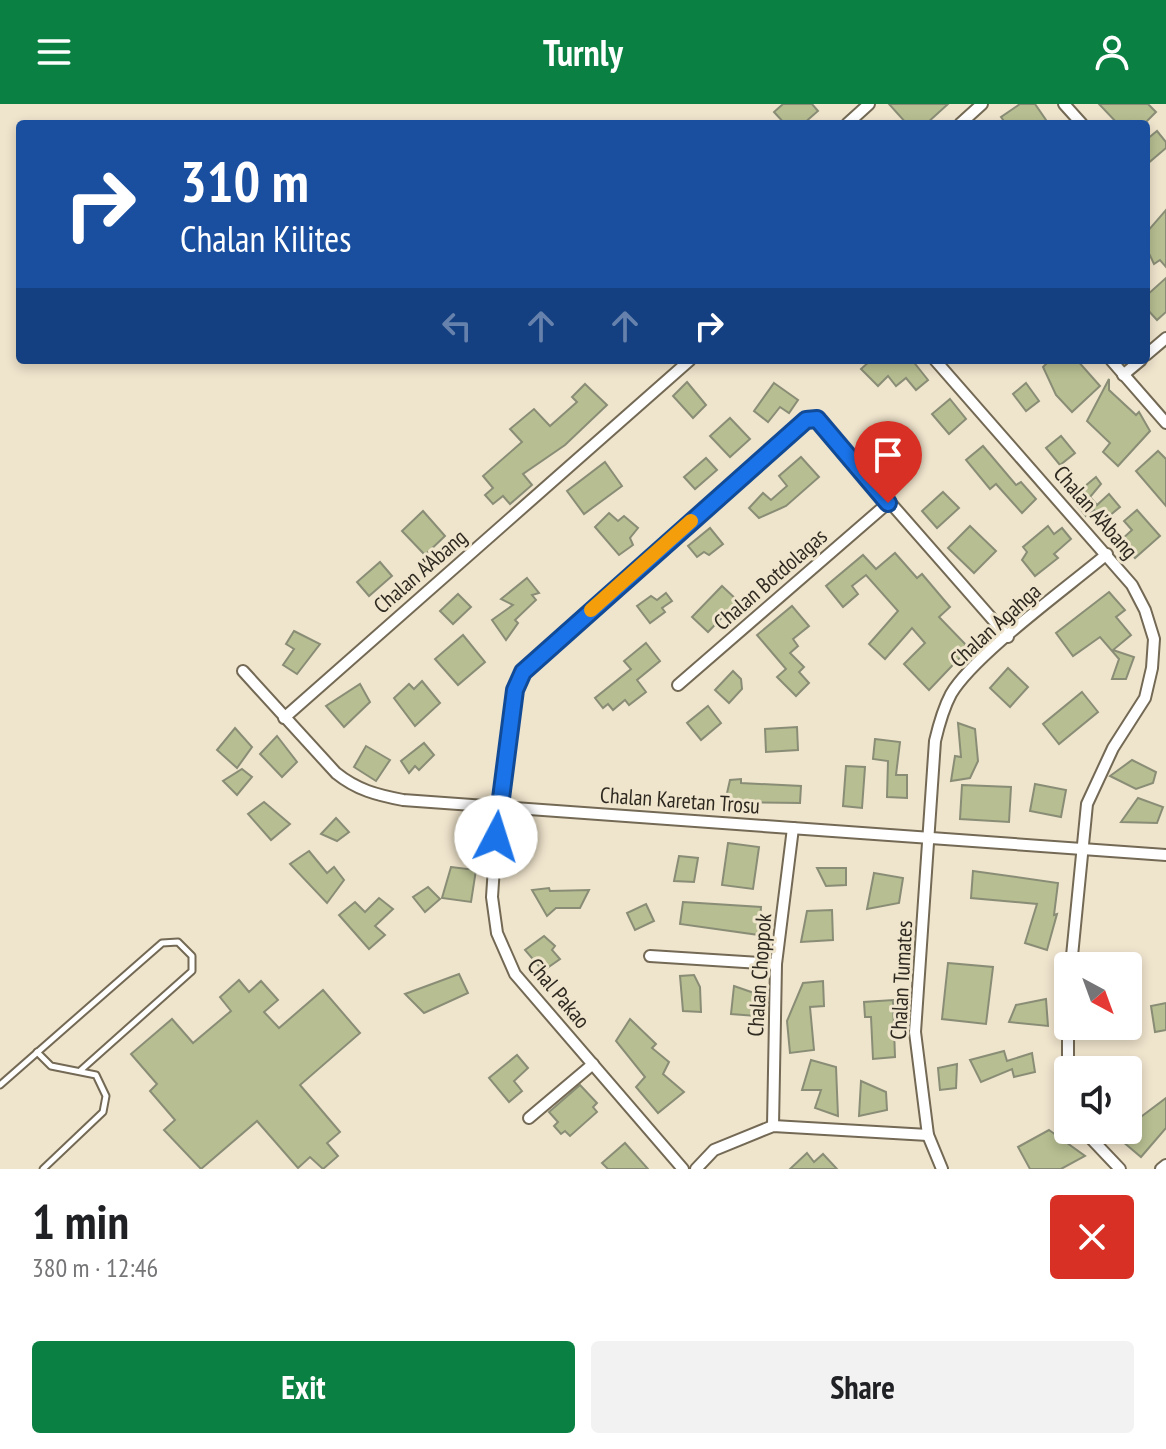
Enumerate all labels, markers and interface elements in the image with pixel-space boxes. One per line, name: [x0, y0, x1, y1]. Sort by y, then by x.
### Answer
text: Turnly: [543, 29, 623, 76]
icon: menu: [32, 30, 76, 74]
icon: person: [1090, 30, 1134, 74]
text: 310 m: [180, 145, 309, 217]
icon: right: [48, 152, 152, 256]
text: Chalan Kilites: [180, 215, 351, 262]
icon: left: [435, 304, 479, 348]
icon: ahead: [519, 304, 563, 348]
icon: ahead: [603, 304, 647, 348]
icon: right: [687, 304, 731, 348]
pin: [854, 421, 922, 503]
icon: arrive: [866, 433, 910, 477]
street label: Chalan A'Abang: [1048, 460, 1144, 564]
street label: Chalan Botdolagas: [707, 522, 833, 636]
street label: Chalan A'Abang: [368, 523, 472, 619]
street label: Chalan Agahga: [944, 577, 1046, 673]
street label: Chalan Karetan Trosu: [599, 780, 761, 820]
position arrow: [454, 795, 538, 879]
street label: Chalan Choppok: [741, 912, 777, 1037]
street label: Chalan Tumates: [884, 920, 918, 1040]
street label: Chal Pakao: [521, 952, 597, 1034]
north arrow: [1054, 952, 1142, 1040]
map controls: [1054, 952, 1142, 1144]
button: sound: [1054, 1056, 1142, 1144]
text: 1 min: [32, 1190, 129, 1252]
button: close: [1050, 1195, 1134, 1279]
text: 380 m · 12:46: [32, 1251, 158, 1284]
button: Exit: [32, 1341, 575, 1433]
button: Share: [591, 1341, 1134, 1433]

